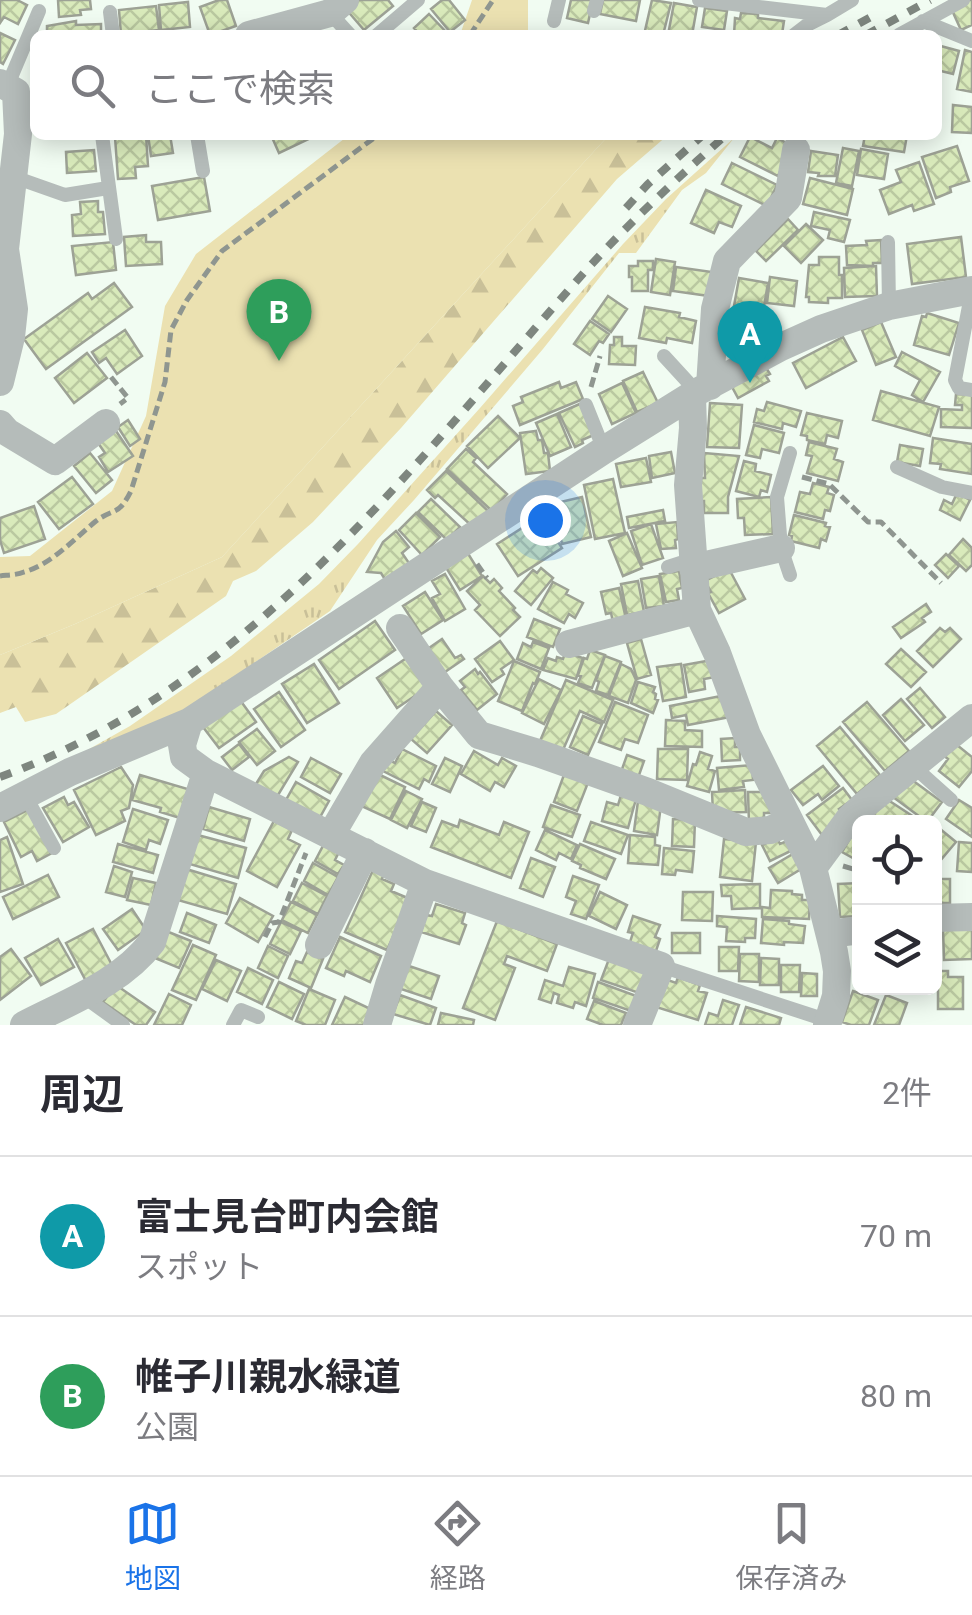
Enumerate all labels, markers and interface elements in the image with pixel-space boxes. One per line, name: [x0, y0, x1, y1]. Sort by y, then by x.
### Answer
search box: [30, 30, 942, 140]
icon: search: [65, 58, 120, 113]
text: ここで検索: [145, 67, 335, 111]
pin: B: [246, 278, 312, 361]
pin: A: [718, 300, 782, 383]
your location: [520, 495, 571, 546]
map controls: [852, 815, 942, 995]
button: locate: [852, 815, 942, 905]
button: layers: [852, 905, 942, 995]
text: 周辺: [40, 1070, 124, 1119]
text: 2件: [882, 1074, 932, 1112]
text: 富士見台町内会館: [135, 1195, 439, 1239]
text: A: [62, 1217, 83, 1255]
text: 70 m: [860, 1217, 932, 1255]
text: スポット: [135, 1248, 263, 1286]
text: 帷子川親水緑道: [135, 1355, 401, 1399]
text: B: [62, 1377, 83, 1415]
text: 80 m: [860, 1377, 932, 1415]
text: 公園: [135, 1408, 199, 1446]
tab: 地図: [125, 1496, 181, 1596]
tab: 経路: [430, 1496, 486, 1596]
tab: 保存済み: [735, 1496, 847, 1596]

